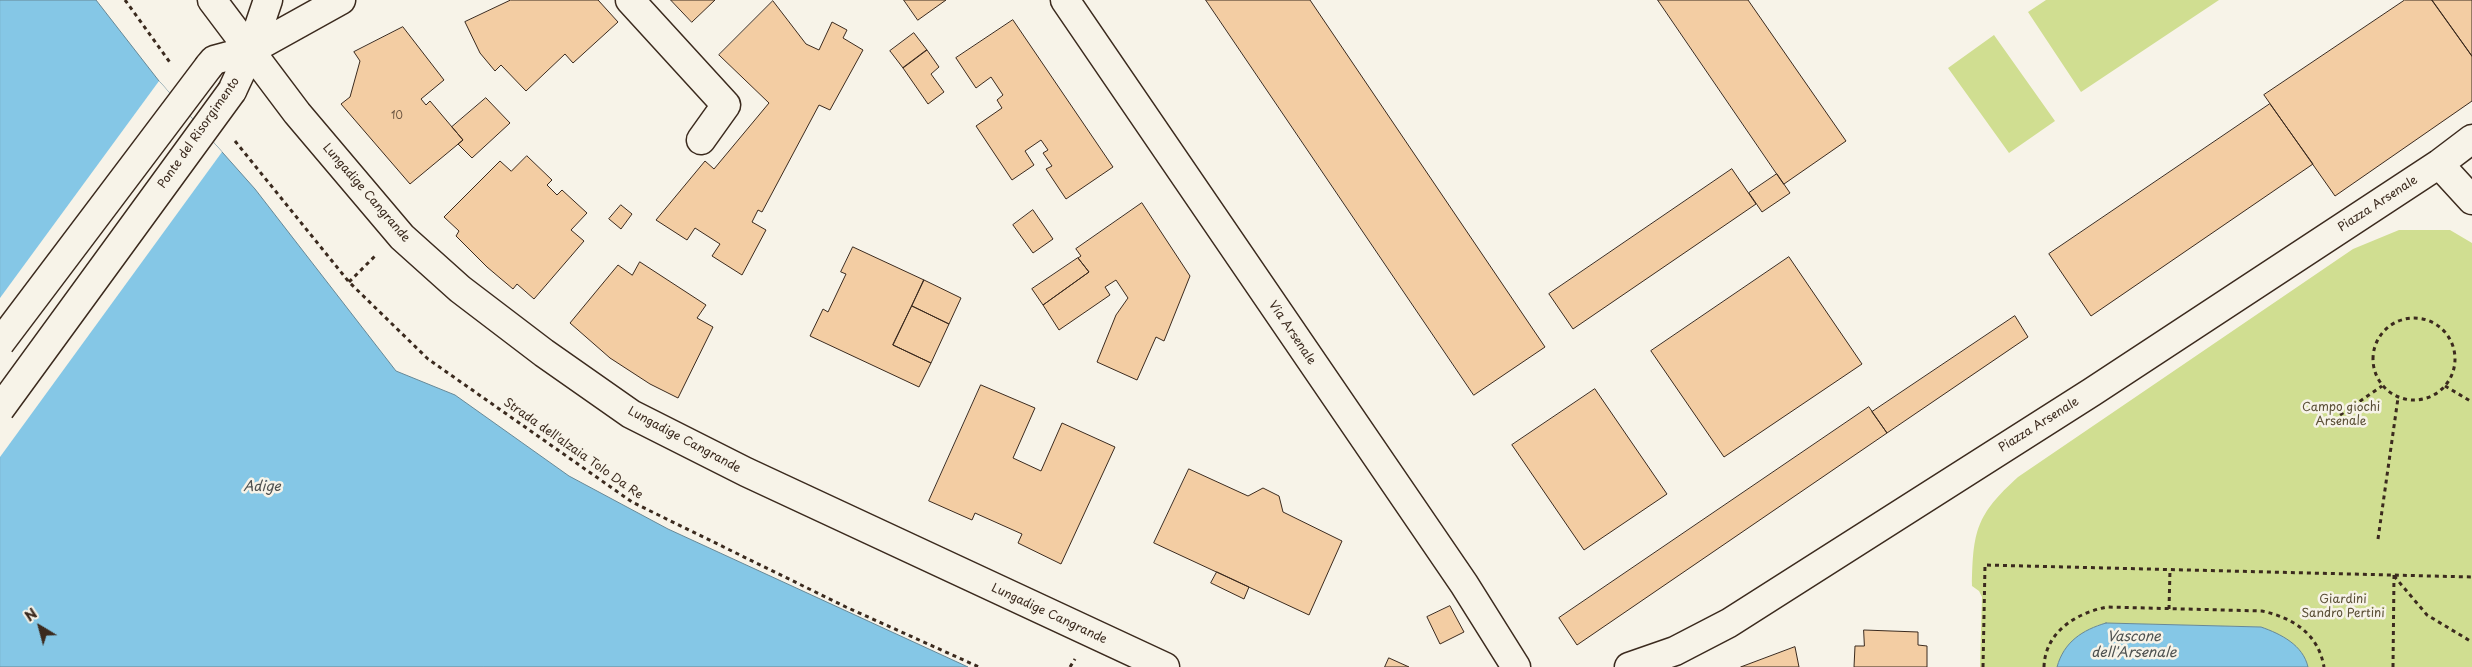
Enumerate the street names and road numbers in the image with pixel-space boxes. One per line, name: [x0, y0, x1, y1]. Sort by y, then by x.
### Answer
street label: Ponte del Risorgimento: [155, 75, 243, 191]
street label: Lungadige Cangrande: [319, 141, 413, 245]
street label: Piazza Arsenale: [2336, 173, 2420, 235]
street label: Via Arsenale: [1265, 298, 1319, 368]
street label: Strada dell'alzaia Tolo Da Re: [501, 395, 645, 503]
street label: Piazza Arsenale: [1996, 395, 2082, 455]
street label: Lungadige Cangrande: [625, 404, 743, 476]
street label: Lungadige Cangrande: [989, 581, 1109, 647]

